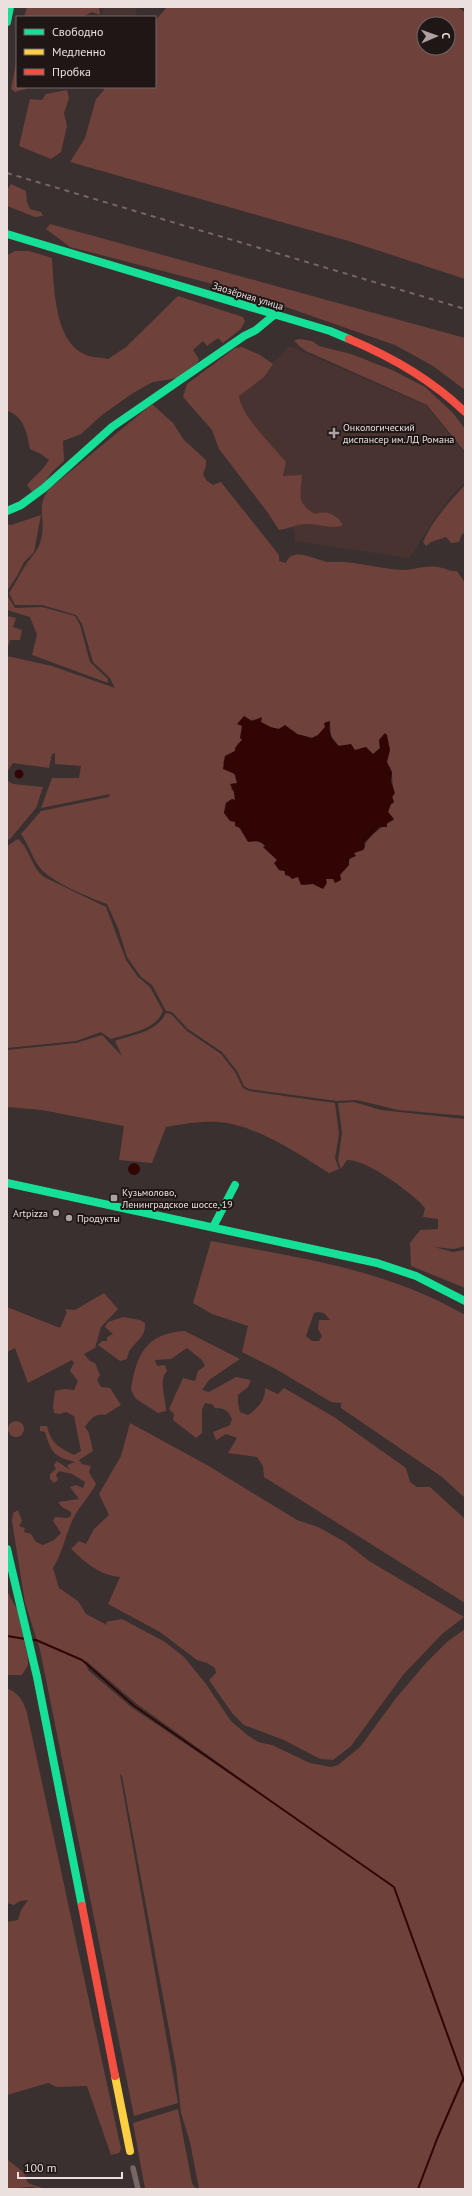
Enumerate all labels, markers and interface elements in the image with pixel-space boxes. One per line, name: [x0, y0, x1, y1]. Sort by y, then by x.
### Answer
legend: [16, 16, 156, 88]
north arrow: [416, 16, 456, 56]
text: Свободно: [52, 24, 103, 39]
text: С: [439, 32, 453, 39]
text: Медленно: [52, 44, 106, 59]
text: Пробка: [52, 64, 91, 79]
street label: Заозёрная улица: [211, 279, 285, 313]
place label: Онкологический диспансер им.ЛД Романа: [343, 421, 454, 446]
marker: Онкологический диспансер им.ЛД Романа: [328, 427, 340, 439]
place label: Кузьмолово, Ленинградское шоссе, 19: [121, 1186, 233, 1211]
marker: Кузьмолово, Ленинградское шоссе, 19: [109, 1193, 119, 1203]
place label: Artpizza: [13, 1207, 48, 1220]
marker: Artpizza: [51, 1208, 61, 1218]
place label: Продукты: [77, 1212, 120, 1225]
marker: Продукты: [64, 1213, 74, 1223]
scale bar: [18, 2154, 122, 2180]
text: 100 m: [24, 2160, 57, 2175]

